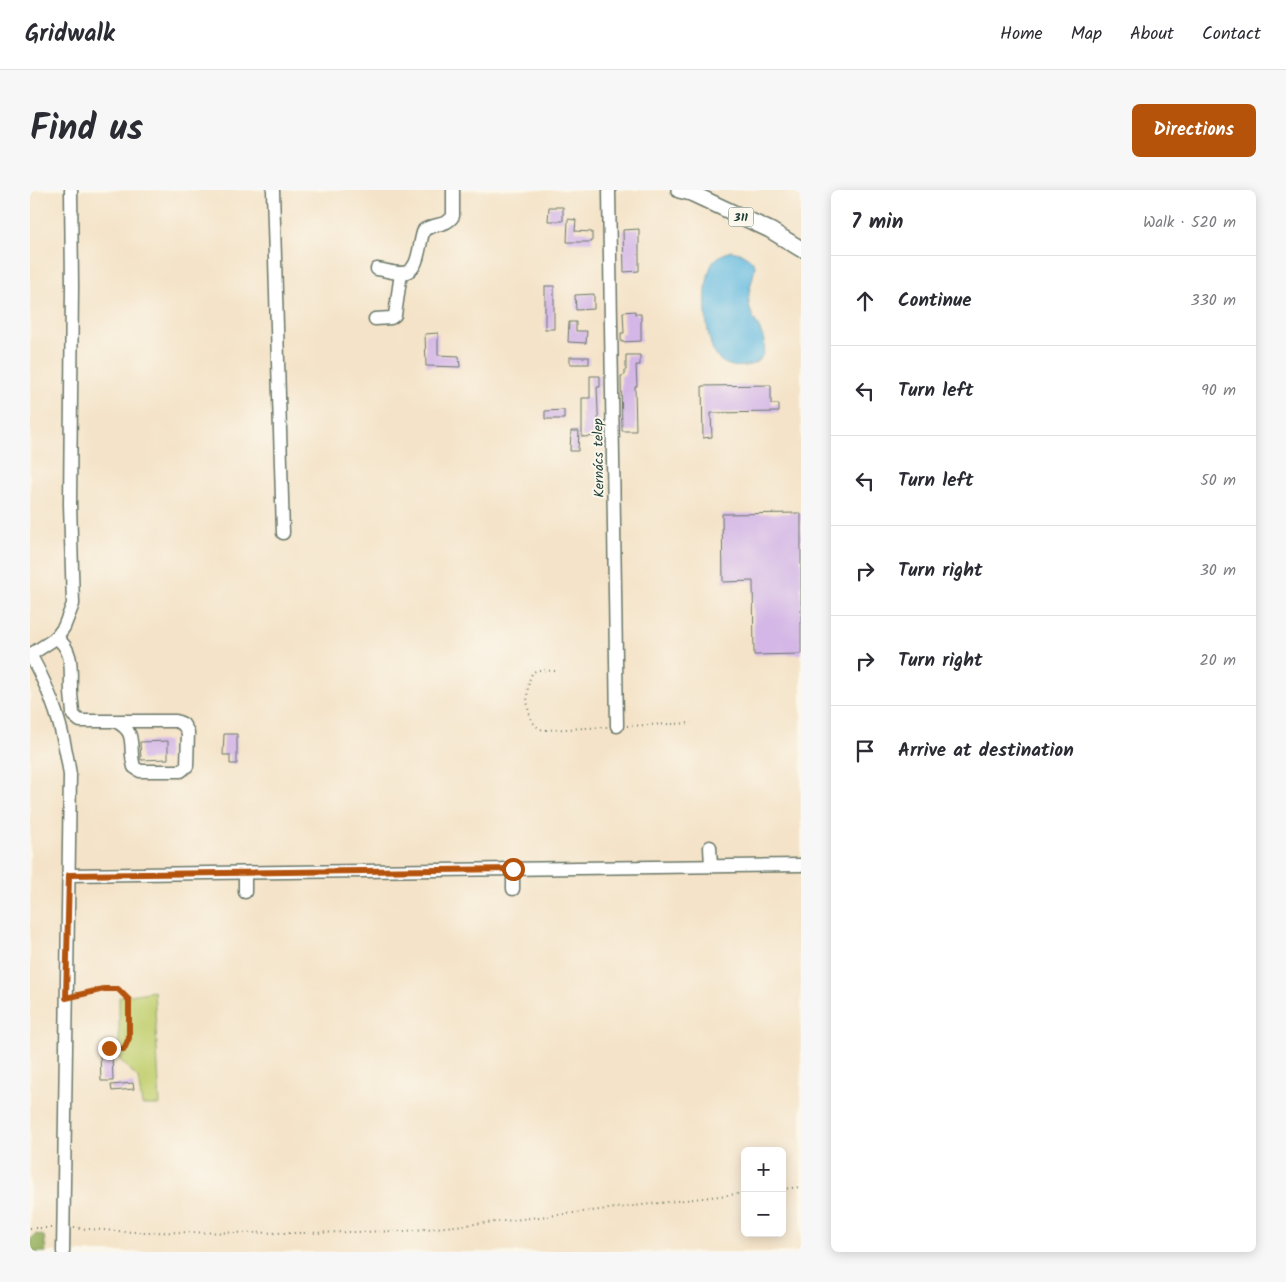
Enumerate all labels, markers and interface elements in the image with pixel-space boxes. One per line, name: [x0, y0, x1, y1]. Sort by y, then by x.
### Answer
text: Gridwalk: [25, 15, 115, 54]
text: Home: [1000, 20, 1043, 49]
text: Map: [1071, 20, 1102, 49]
text: About: [1130, 20, 1174, 49]
text: Contact: [1202, 20, 1261, 49]
text: Find us: [30, 102, 143, 158]
button: Directions: [1132, 104, 1256, 157]
text: 7 min: [851, 206, 903, 239]
road number: 311: [728, 208, 754, 226]
text: Walk · 520 m: [1143, 210, 1236, 235]
text: Continue: [898, 286, 971, 316]
icon: ahead: [851, 287, 879, 315]
text: 330 m: [1191, 288, 1236, 313]
text: Turn left: [898, 376, 973, 406]
icon: left: [851, 377, 879, 405]
text: 90 m: [1201, 378, 1236, 403]
street label: Kernács telep: [587, 418, 611, 498]
text: Turn left: [898, 466, 973, 496]
icon: left: [851, 467, 879, 495]
text: 50 m: [1200, 468, 1236, 493]
text: Turn right: [898, 556, 983, 586]
icon: right: [851, 557, 879, 585]
text: 30 m: [1200, 558, 1236, 583]
text: Turn right: [898, 646, 983, 676]
icon: right: [851, 647, 879, 675]
text: 20 m: [1200, 648, 1236, 673]
text: Arrive at destination: [898, 736, 1074, 766]
icon: arrive: [851, 737, 879, 765]
route start: [502, 858, 525, 881]
route end: [98, 1037, 121, 1060]
map controls: [741, 1147, 786, 1237]
button: +: [741, 1147, 786, 1192]
button: −: [741, 1192, 786, 1237]

